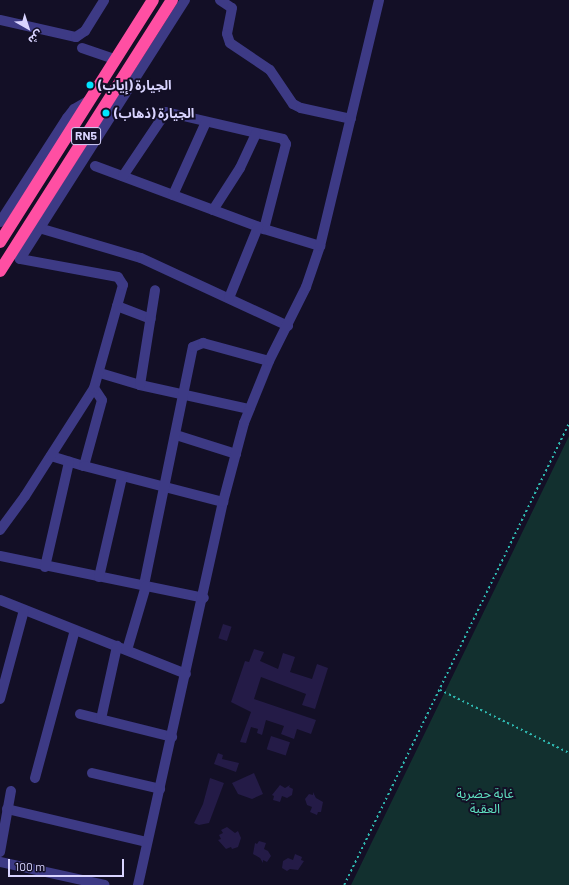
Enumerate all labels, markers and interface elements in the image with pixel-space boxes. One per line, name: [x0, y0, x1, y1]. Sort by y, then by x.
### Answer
north arrow: [8, 8, 48, 48]
text: ش: [26, 28, 46, 48]
place label: الجيارة (إياب): [98, 77, 172, 93]
marker: الجيارة (إياب): [85, 80, 95, 90]
place label: الجيارة (ذهاب): [114, 105, 194, 121]
marker: الجيارة (ذهاب): [101, 108, 111, 118]
road number: RN5: [71, 126, 101, 146]
park label: غابة حضرية العقبة: [456, 786, 514, 817]
scale bar: [10, 851, 126, 877]
text: 100 m: [15, 859, 45, 873]

